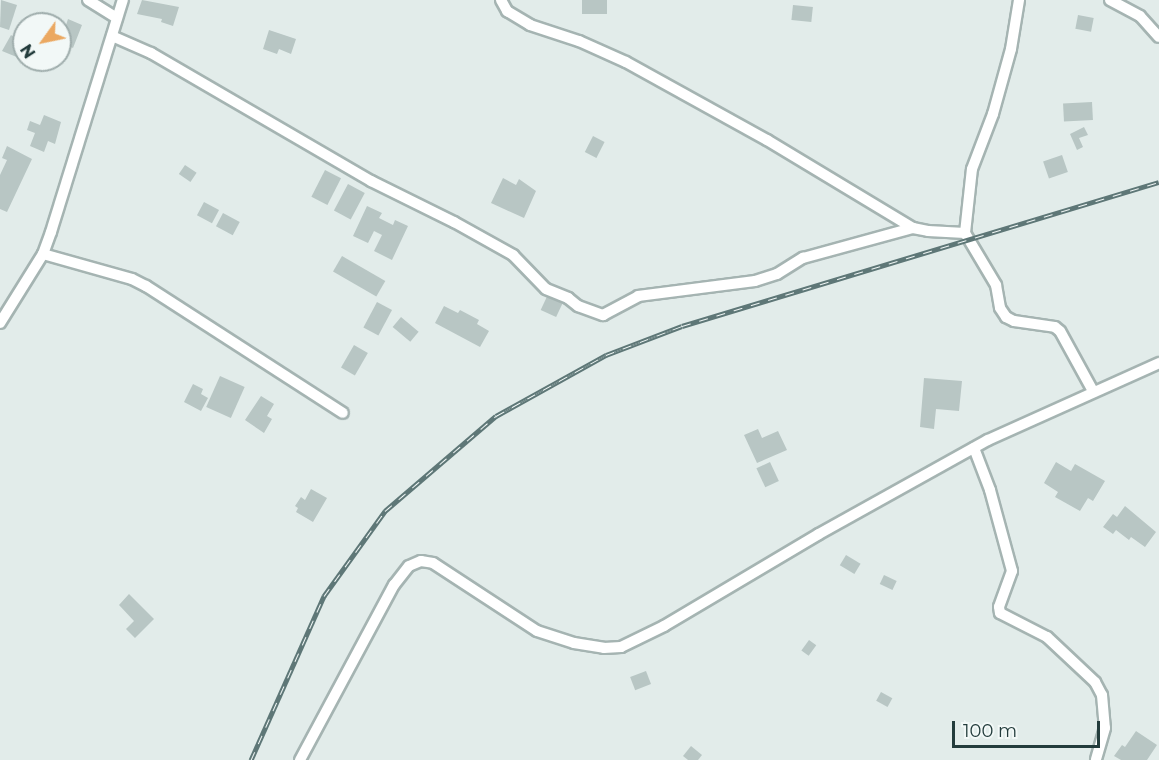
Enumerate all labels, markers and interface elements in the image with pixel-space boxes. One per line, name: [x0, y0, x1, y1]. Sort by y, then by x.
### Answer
north arrow: [12, 12, 72, 72]
text: N: [17, 40, 40, 62]
scale bar: [955, 709, 1104, 747]
text: 100 m: [963, 720, 1017, 742]

